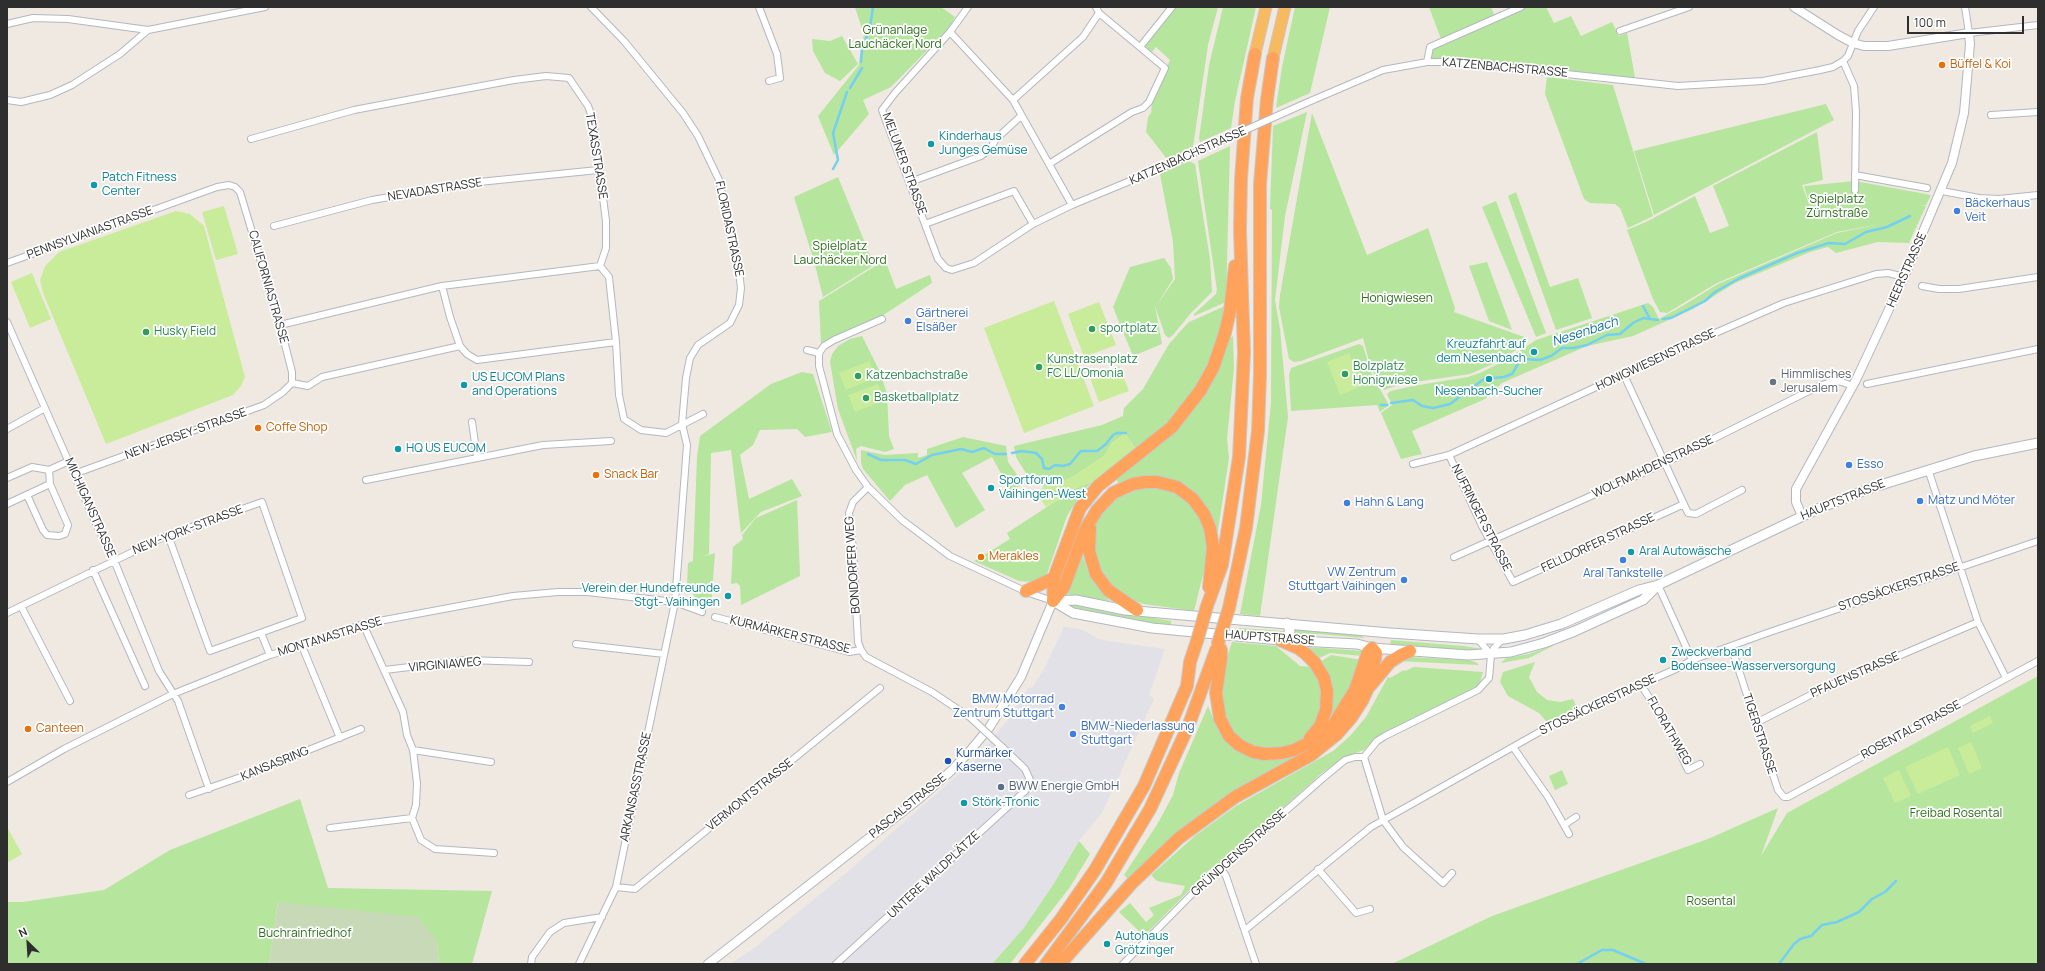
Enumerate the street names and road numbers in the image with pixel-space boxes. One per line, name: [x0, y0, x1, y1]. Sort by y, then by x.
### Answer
street label: KATZENBACHSTRASSE: [1441, 55, 1569, 81]
street label: MELUNER STRASSE: [879, 111, 929, 217]
street label: TEXASSTRASSE: [582, 112, 610, 200]
street label: KATZENBACHSTRASSE: [1127, 124, 1249, 188]
street label: NEVADASTRASSE: [387, 175, 483, 205]
street label: FLORIDASTRASSE: [712, 180, 746, 278]
street label: PENNSYLVANIASTRASSE: [25, 203, 155, 263]
street label: CALIFORNIASTRASSE: [245, 229, 291, 345]
street label: HEERSTRASSE: [1884, 230, 1930, 310]
street label: HONIGWIESENSTRASSE: [1594, 326, 1718, 394]
street label: NEW-JERSEY-STRASSE: [123, 405, 249, 463]
street label: WOLFMAHDENSTRASSE: [1590, 433, 1716, 501]
street label: MICHIGANSTRASSE: [61, 456, 119, 560]
street label: NUFRINGER STRASSE: [1448, 462, 1514, 574]
street label: HAUPTSTRASSE: [1799, 477, 1887, 523]
street label: NEW-YORK-STRASSE: [131, 502, 245, 558]
street label: FELLDORFER STRASSE: [1539, 510, 1657, 576]
street label: BONDORFER WEG: [842, 516, 864, 614]
street label: STOSSÄCKERSTRASSE: [1837, 560, 1961, 614]
street label: KURMÄRKER STRASSE: [728, 613, 852, 657]
street label: MONTANASTRASSE: [276, 614, 384, 660]
street label: HAUPTSTRASSE: [1225, 628, 1315, 648]
street label: PFAUENSTRASSE: [1809, 649, 1901, 701]
street label: VIRGINIAWEG: [408, 655, 482, 675]
street label: STOSSÄCKERSTRASSE: [1537, 672, 1659, 738]
street label: TIGERSTRASSE: [1739, 692, 1779, 776]
street label: FLORATHWEG: [1644, 694, 1694, 768]
street label: ROSENTALSTRASSE: [1859, 698, 1963, 762]
street label: ARKANSASSTRASSE: [617, 731, 655, 843]
street label: KANSASRING: [239, 744, 311, 784]
street label: VERMONTSTRASSE: [704, 756, 796, 834]
street label: PASCALSTRASSE: [867, 771, 949, 841]
street label: GRÜNDGENSSTRASSE: [1188, 806, 1290, 900]
street label: UNTERE WALDPLÄTZE: [885, 828, 983, 922]

